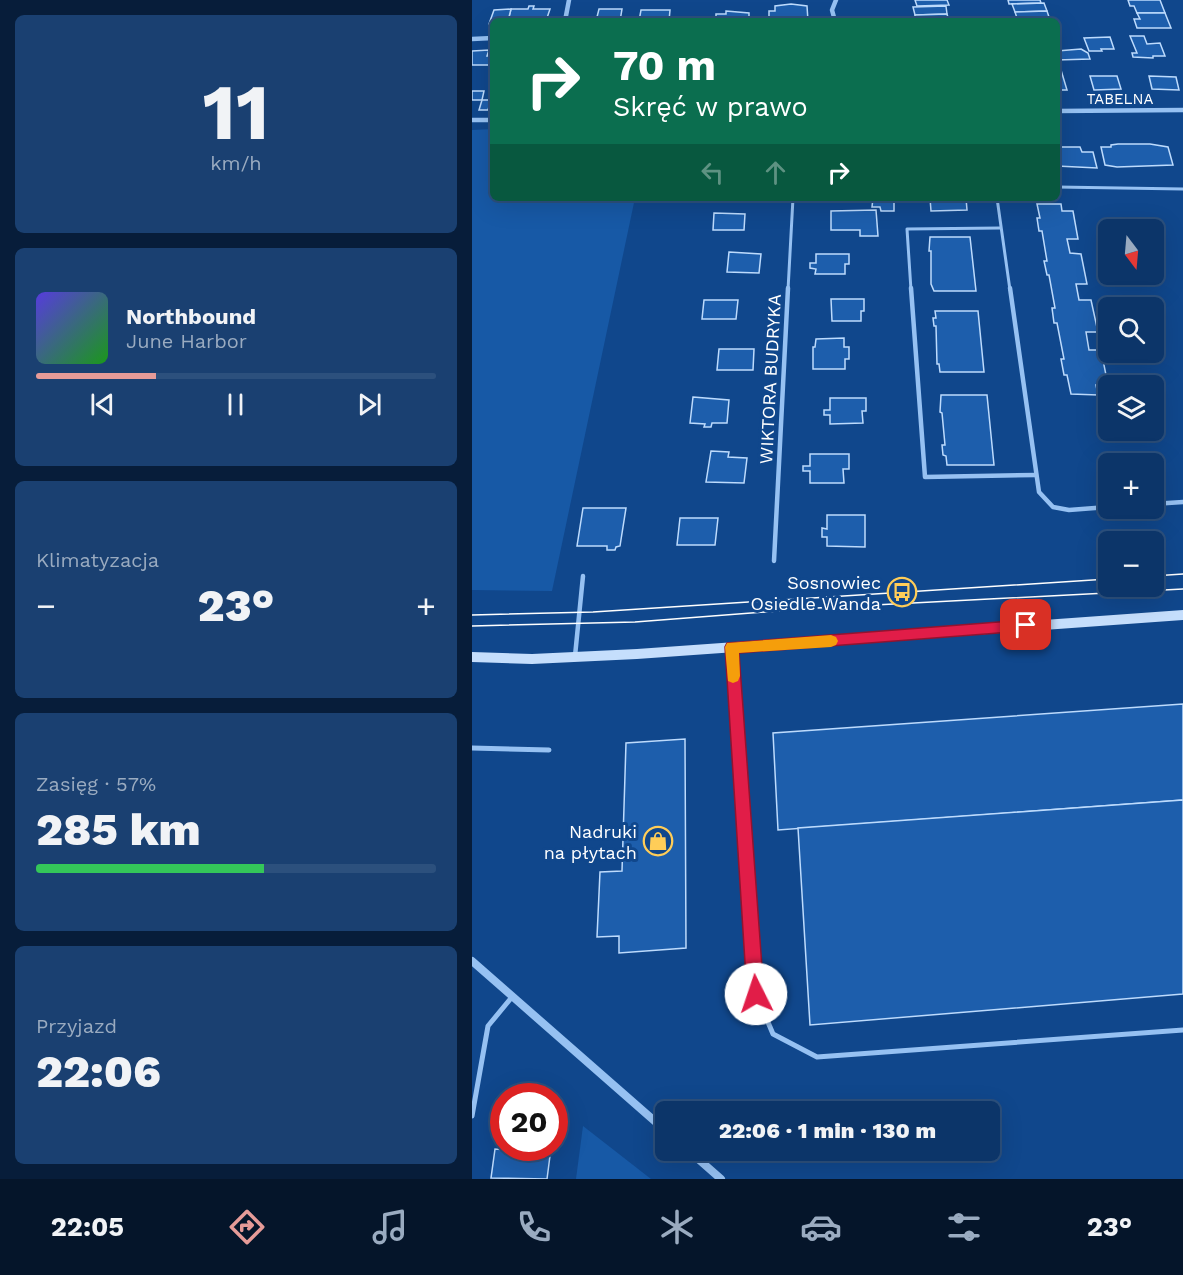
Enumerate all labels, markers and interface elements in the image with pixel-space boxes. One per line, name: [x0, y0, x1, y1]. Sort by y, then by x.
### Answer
text: 70 m: [613, 41, 716, 90]
icon: right: [514, 42, 592, 120]
text: 11: [202, 66, 270, 158]
street label: TABELNA: [1087, 90, 1154, 108]
text: Skręć w prawo: [613, 91, 808, 123]
text: km/h: [210, 151, 262, 175]
icon: left: [696, 156, 729, 189]
icon: ahead: [759, 156, 792, 189]
icon: right: [822, 156, 855, 189]
north arrow: [1098, 219, 1164, 285]
map controls: [1098, 219, 1164, 597]
street label: WIKTORA BUDRYKA: [755, 293, 785, 465]
button: search: [1098, 297, 1164, 363]
text: Northbound: [126, 304, 256, 329]
text: June Harbor: [126, 329, 247, 353]
button: layers: [1098, 375, 1164, 441]
icon: previous: [86, 388, 119, 421]
icon: pause: [219, 388, 252, 421]
icon: next: [353, 388, 386, 421]
button: +: [1098, 453, 1164, 519]
button: −: [1098, 531, 1164, 597]
text: Klimatyzacja: [36, 548, 159, 572]
place label: Sosnowiec Osiedle Wanda: [751, 572, 881, 614]
bus stop icon: Sosnowiec Osiedle Wanda: [886, 576, 918, 608]
text: 23°: [198, 579, 274, 632]
text: −: [36, 586, 56, 625]
text: +: [416, 586, 436, 625]
pin: [1000, 599, 1051, 650]
icon: arrive: [1009, 608, 1042, 641]
text: Zasięg · 57%: [36, 772, 156, 796]
text: 285 km: [36, 803, 201, 856]
place label: Nadruki na płytach: [544, 821, 637, 863]
shop icon: Nadruki na płytach: [642, 825, 674, 857]
position arrow: [724, 962, 788, 1026]
text: Przyjazd: [36, 1014, 117, 1038]
text: 22:06: [36, 1045, 161, 1098]
speed limit sign: 20: [490, 1083, 568, 1161]
text: 22:06 · 1 min · 130 m: [719, 1118, 936, 1143]
icon: directions: [226, 1206, 268, 1248]
icon: music: [369, 1206, 411, 1248]
icon: phone: [513, 1206, 555, 1248]
icon: climate: [656, 1206, 698, 1248]
icon: car: [800, 1206, 842, 1248]
icon: filters: [943, 1206, 985, 1248]
text: 22:05: [51, 1211, 124, 1243]
text: 23°: [1087, 1211, 1132, 1243]

